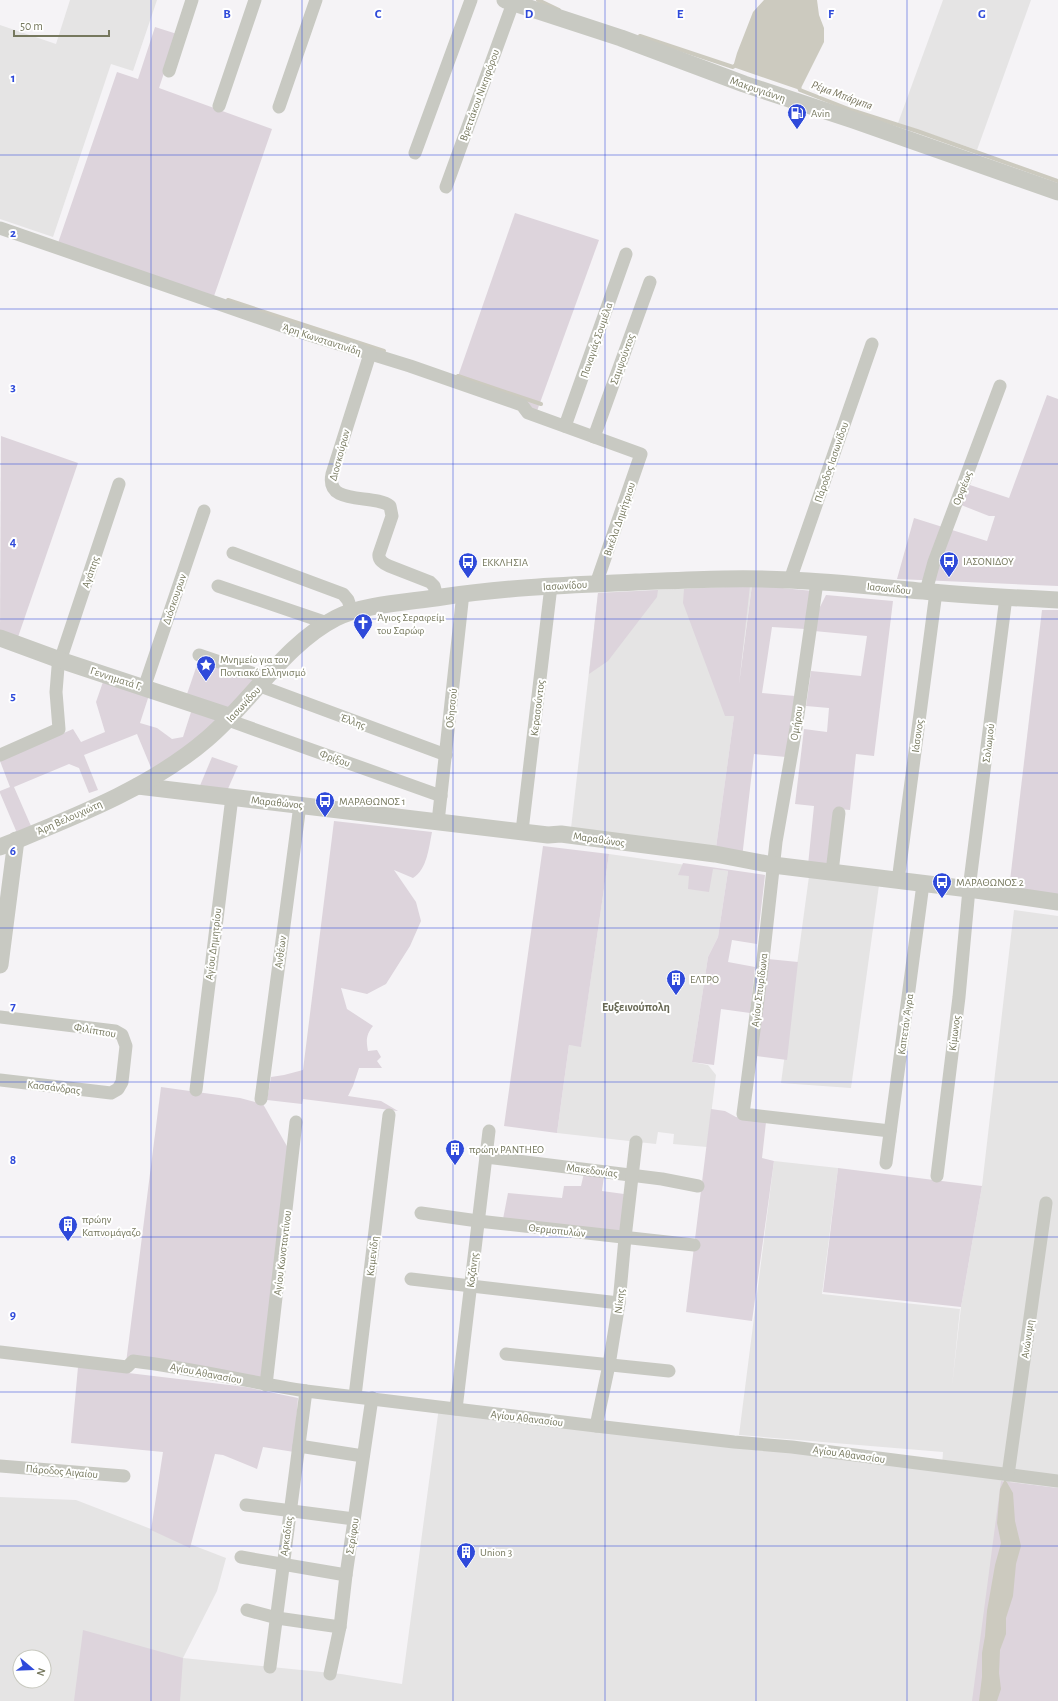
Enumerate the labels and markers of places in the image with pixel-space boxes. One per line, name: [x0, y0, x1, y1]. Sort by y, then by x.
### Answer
fuel station icon: Avin: [786, 102, 808, 130]
place label: Avin: [811, 108, 830, 119]
bus stop icon: ΙΑΣΟΝΙΔΟΥ: [938, 550, 960, 578]
bus stop icon: ΕΚΚΛΗΣΙΑ: [457, 551, 479, 579]
place label: ΙΑΣΟΝΙΔΟΥ: [963, 556, 1014, 567]
place label: ΕΚΚΛΗΣΙΑ: [482, 557, 529, 568]
church icon: Άγιος Σεραφείμ του Σαρώφ: [352, 612, 374, 640]
place label: Άγιος Σεραφείμ του Σαρώφ: [376, 612, 445, 636]
place icon: Μνημείο για τον Ποντιακό Ελληνισμό: [195, 654, 217, 682]
place label: Μνημείο για τον Ποντιακό Ελληνισμό: [220, 654, 306, 678]
bus stop icon: ΜΑΡΑΘΩΝΟΣ 1: [314, 790, 336, 818]
place label: ΜΑΡΑΘΩΝΟΣ 1: [339, 796, 406, 807]
bus stop icon: ΜΑΡΑΘΩΝΟΣ 2: [931, 871, 953, 899]
place label: ΜΑΡΑΘΩΝΟΣ 2: [956, 877, 1024, 888]
building icon: ΕΛΤΡΟ: [665, 968, 687, 996]
place label: ΕΛΤΡΟ: [690, 974, 719, 985]
building icon: πρώην PANTHEO: [444, 1138, 466, 1166]
place label: πρώην PANTHEO: [468, 1144, 544, 1155]
building icon: πρώην Καπνομάγαζο: [57, 1214, 79, 1242]
place label: πρώην Καπνομάγαζο: [81, 1214, 141, 1238]
building icon: Union 3: [455, 1541, 477, 1569]
place label: Union 3: [480, 1547, 513, 1558]

